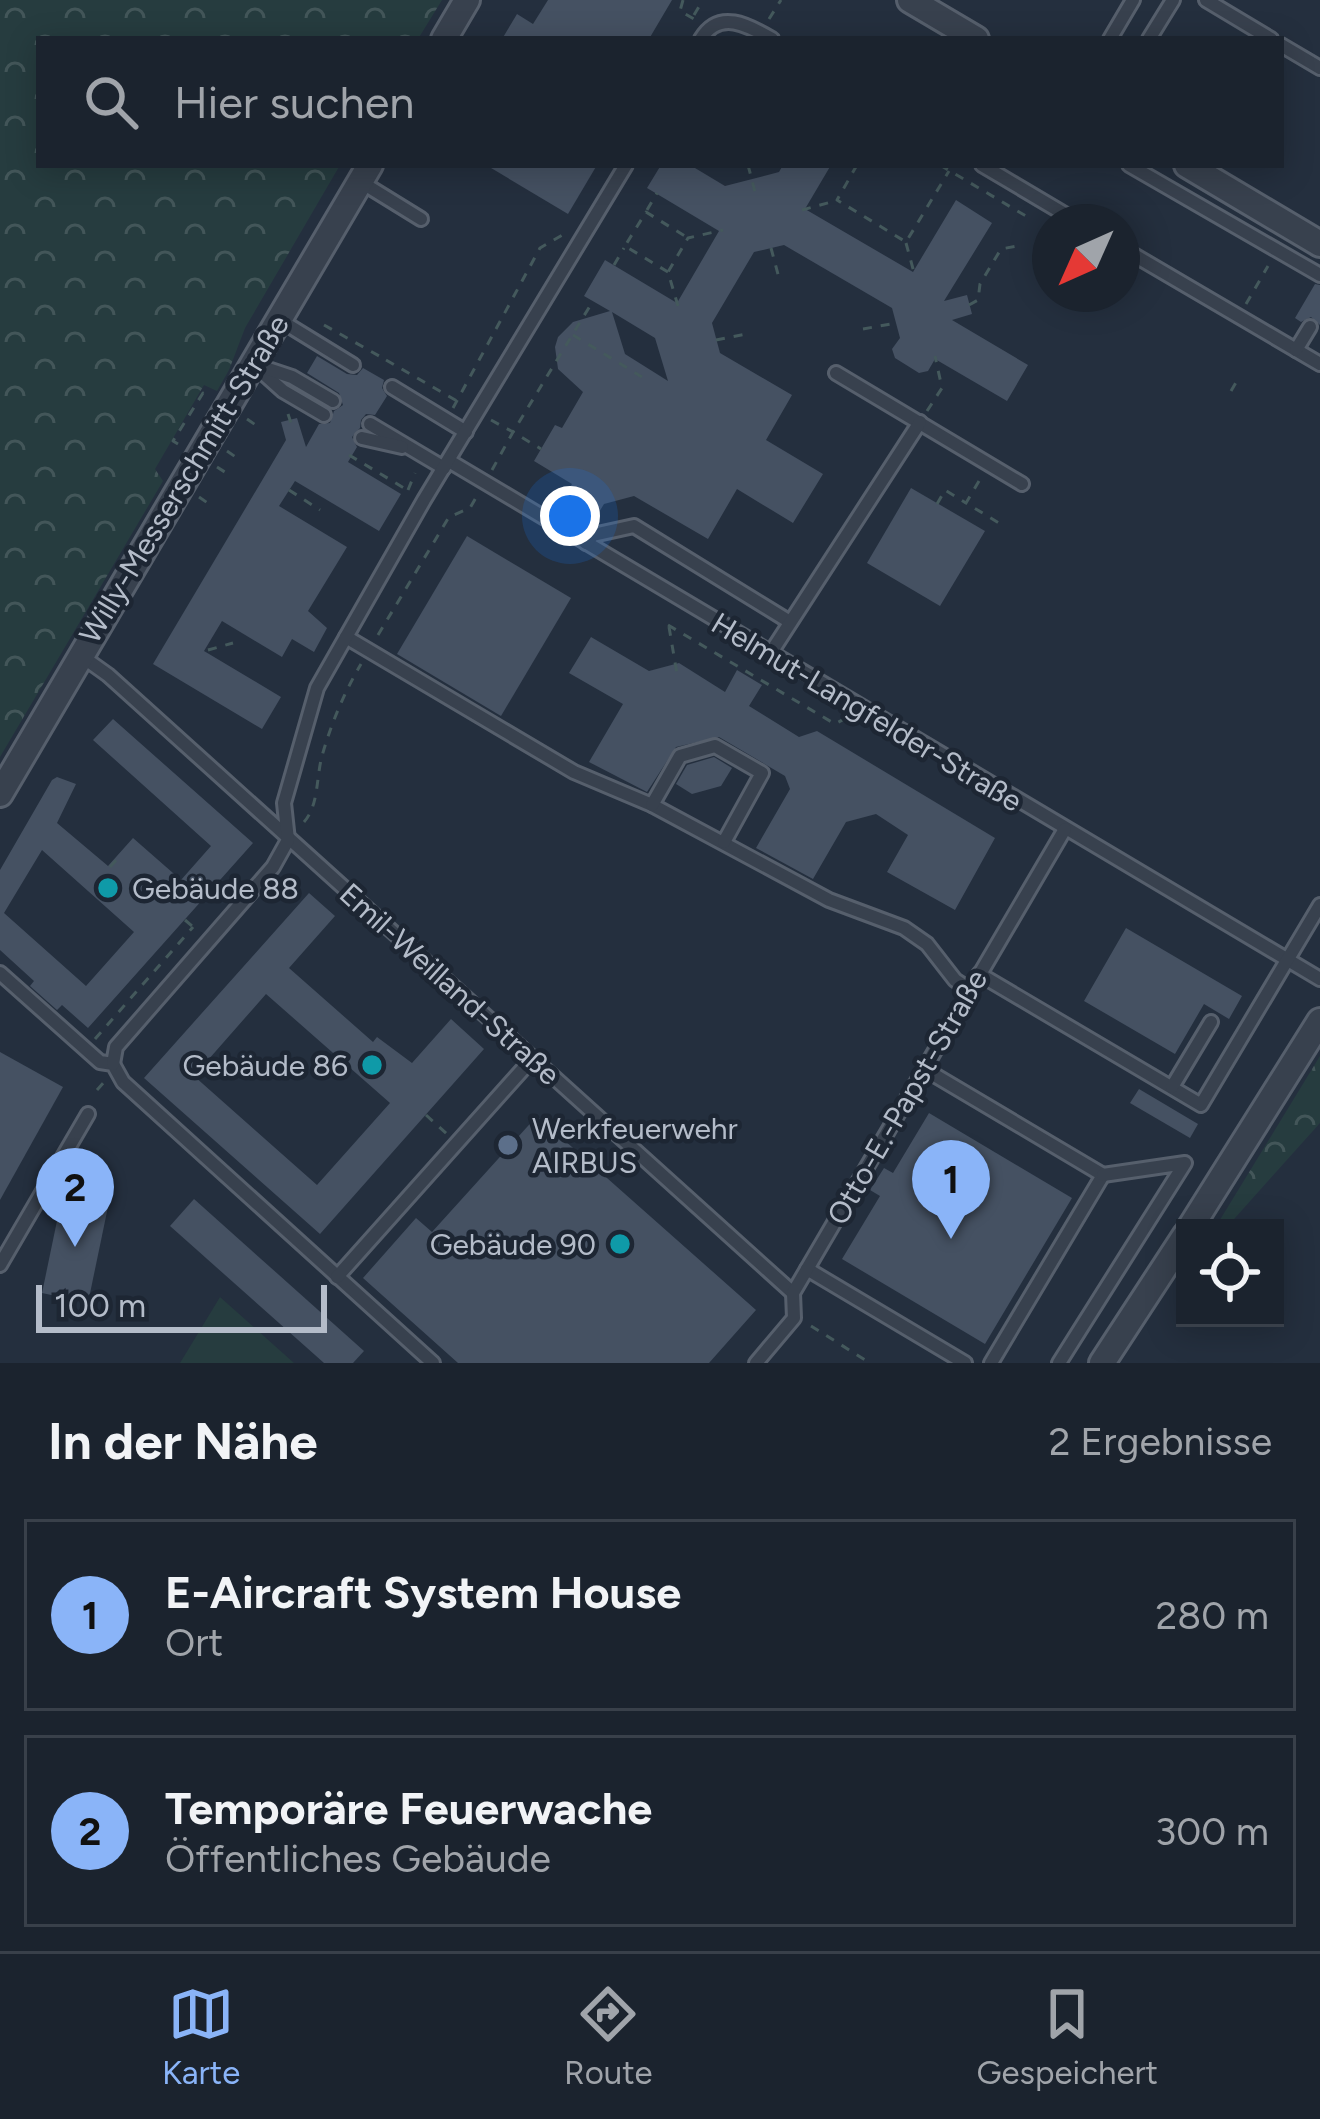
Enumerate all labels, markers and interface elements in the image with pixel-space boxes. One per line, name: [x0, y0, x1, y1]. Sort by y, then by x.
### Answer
search box: [36, 36, 1284, 168]
icon: search: [78, 69, 144, 135]
text: Hier suchen: [174, 75, 414, 129]
north arrow: [1032, 204, 1140, 312]
street label: Willy-Messerschmitt-Straße: [71, 308, 297, 650]
your location: [540, 486, 600, 546]
street label: Helmut-Langfelder-Straße: [705, 604, 1029, 820]
place label: Gebäude 88: [132, 870, 299, 907]
marker: Gebäude 88: [95, 875, 121, 901]
street label: Emil-Weilland-Straße: [332, 875, 568, 1093]
street label: Otto-E.-Papst-Straße: [819, 963, 995, 1231]
place label: Gebäude 86: [182, 1047, 348, 1084]
marker: Gebäude 86: [359, 1052, 385, 1078]
place label: Werkfeuerwehr AIRBUS: [532, 1110, 738, 1181]
marker: Werkfeuerwehr AIRBUS: [495, 1132, 521, 1158]
pin: 1: [912, 1140, 990, 1239]
pin: 2: [36, 1148, 114, 1247]
map controls: [1176, 1219, 1284, 1327]
button: locate: [1176, 1219, 1284, 1327]
place label: Gebäude 90: [430, 1226, 596, 1263]
marker: Gebäude 90: [607, 1231, 633, 1257]
scale bar: [36, 1279, 327, 1332]
text: 100 m: [54, 1286, 146, 1325]
text: In der Nähe: [48, 1411, 318, 1472]
text: 2 Ergebnisse: [1049, 1418, 1272, 1465]
text: E-Aircraft System House: [165, 1565, 681, 1619]
text: 1: [82, 1592, 98, 1639]
text: 280 m: [1155, 1592, 1269, 1639]
text: Ort: [165, 1619, 223, 1666]
text: Temporäre Feuerwache: [165, 1781, 652, 1835]
text: 2: [79, 1808, 101, 1855]
text: 300 m: [1155, 1808, 1269, 1855]
text: Öffentliches Gebäude: [165, 1835, 551, 1882]
tab: Karte: [162, 1981, 240, 2092]
tab: Route: [564, 1981, 653, 2092]
tab: Gespeichert: [976, 1981, 1158, 2092]

